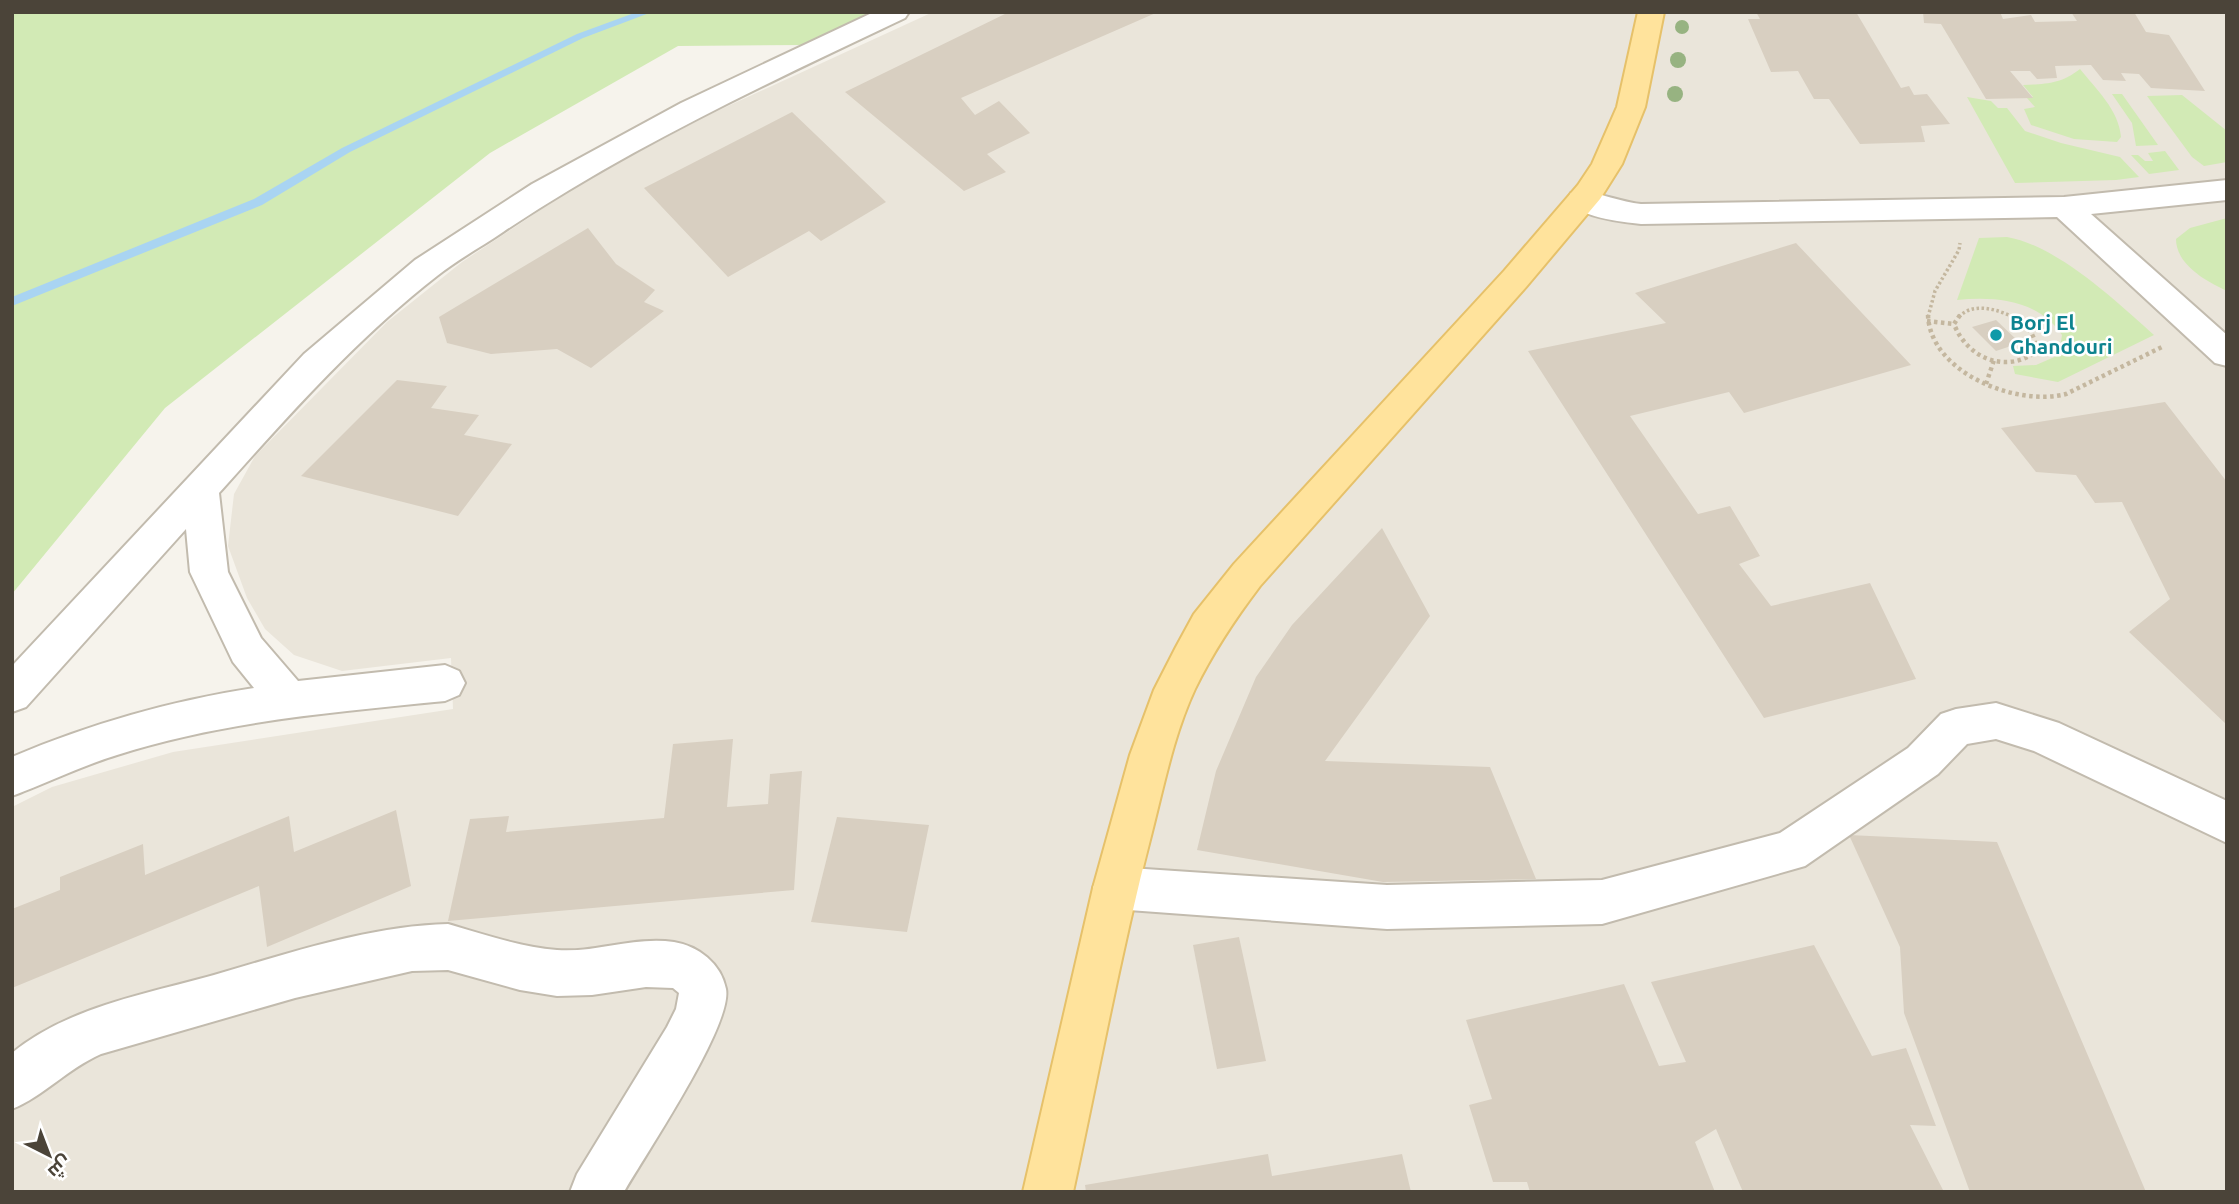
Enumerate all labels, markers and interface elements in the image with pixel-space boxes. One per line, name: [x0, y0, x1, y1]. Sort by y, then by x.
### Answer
place label: Borj El Ghandouri: [2010, 310, 2112, 358]
marker: Borj El Ghandouri: [1988, 327, 2004, 343]
north arrow: [14, 1120, 84, 1190]
text: ش: [43, 1151, 77, 1184]

